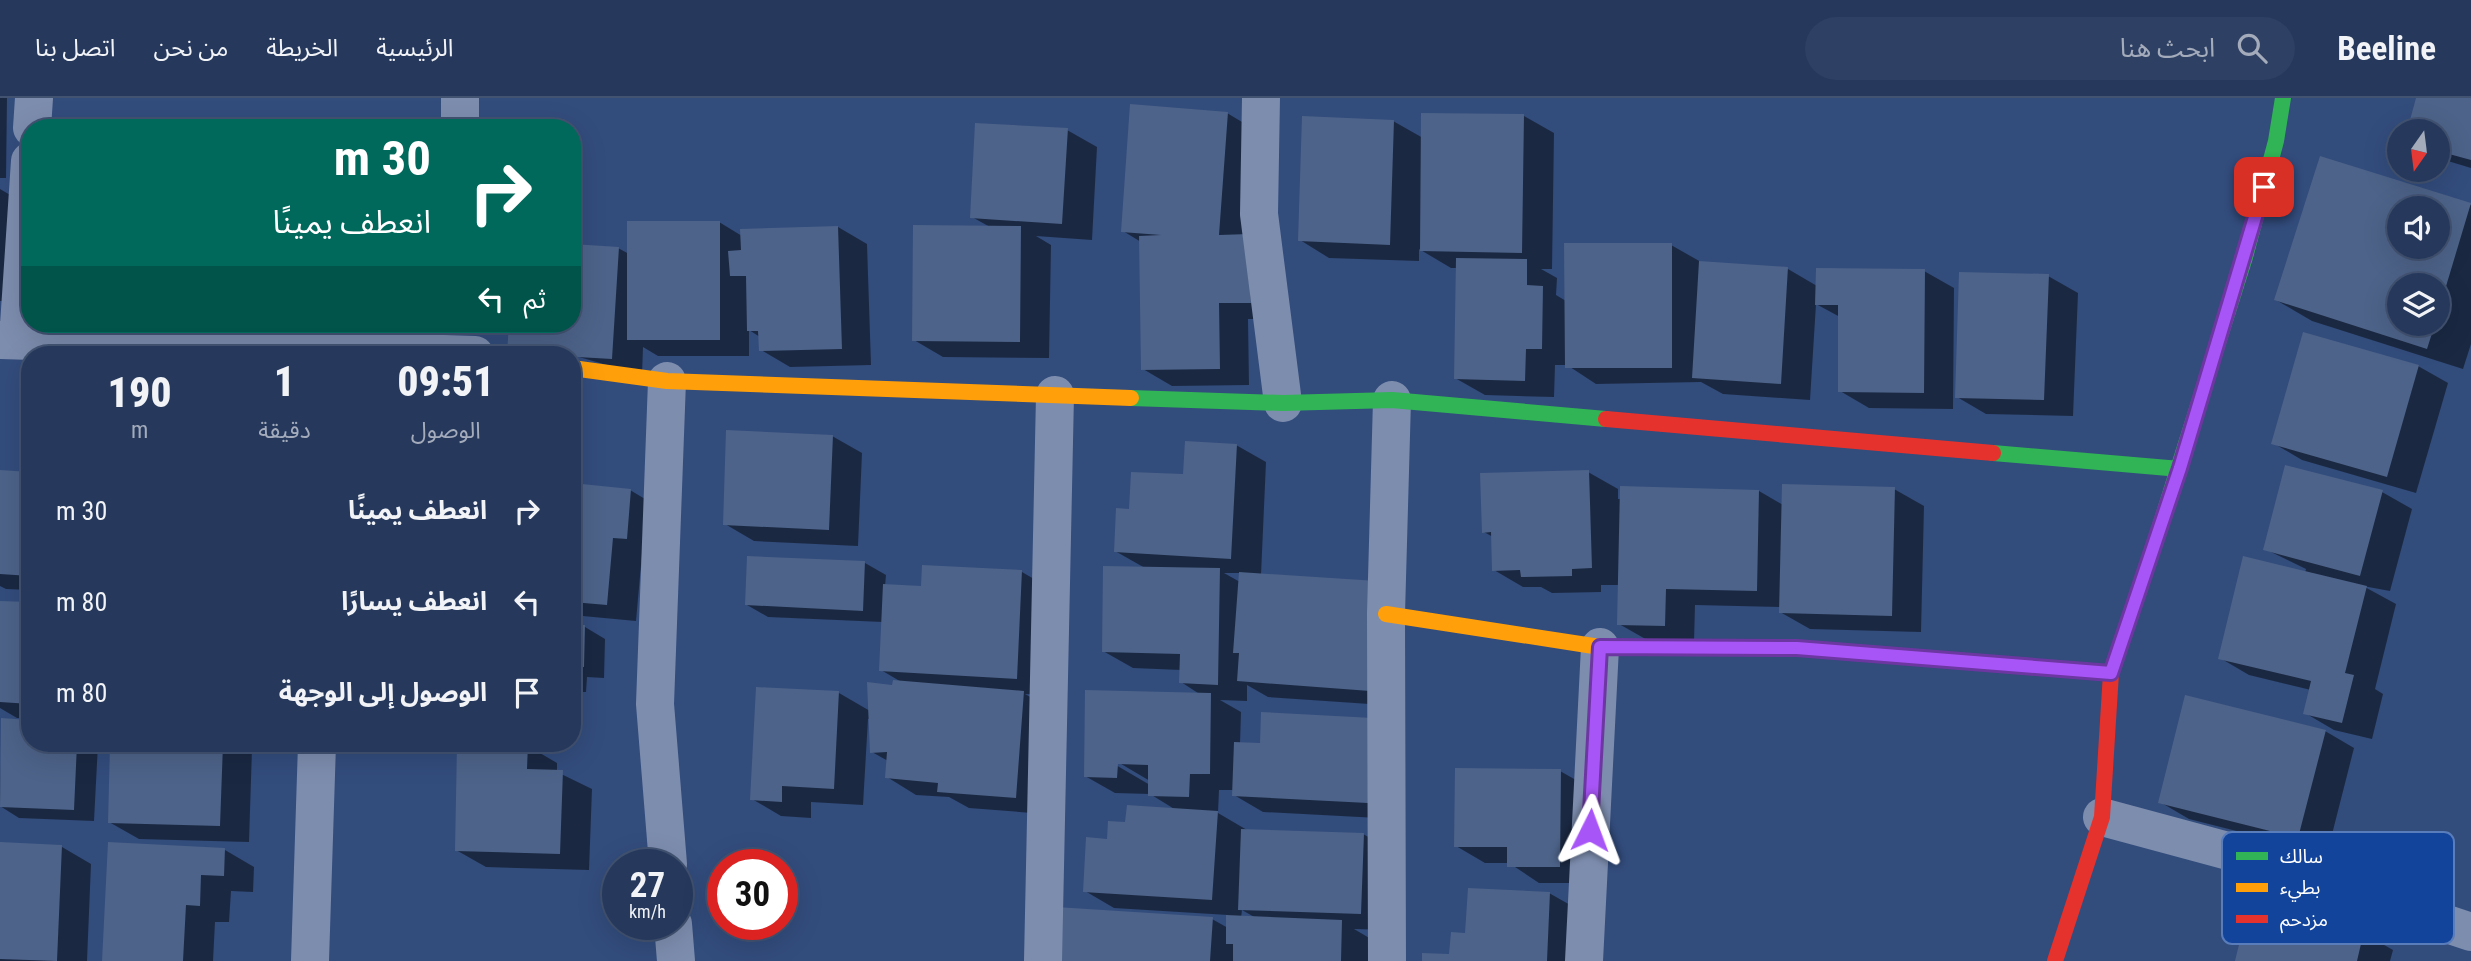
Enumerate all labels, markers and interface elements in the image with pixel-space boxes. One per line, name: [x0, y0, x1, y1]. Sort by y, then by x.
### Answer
search box: [1805, 17, 2295, 80]
icon: search: [2233, 29, 2271, 67]
text: Beeline: [2337, 29, 2436, 68]
text: ابحث هنا: [2120, 33, 2215, 63]
text: اتصل بنا: [35, 34, 115, 62]
text: من نحن: [153, 34, 228, 62]
text: الخريطة: [266, 34, 338, 62]
text: الرئيسية: [376, 34, 453, 62]
north arrow: [2387, 119, 2450, 182]
map controls: [2387, 119, 2450, 336]
text: 30 m: [334, 130, 431, 187]
icon: right: [455, 147, 546, 238]
pin: [2234, 157, 2294, 217]
icon: arrive: [2245, 168, 2283, 206]
button: sound: [2387, 196, 2450, 259]
text: انعطف يمينًا: [273, 203, 431, 241]
button: layers: [2387, 273, 2450, 336]
icon: left: [472, 280, 510, 318]
text: ثم: [524, 284, 546, 314]
text: 1: [274, 357, 295, 406]
text: 09:51: [397, 357, 494, 406]
text: 190: [108, 368, 172, 417]
text: m: [131, 417, 148, 444]
text: دقيقة: [258, 417, 311, 444]
text: الوصول: [411, 417, 481, 444]
icon: right: [508, 492, 546, 530]
text: انعطف يمينًا: [348, 495, 487, 525]
text: 30 m: [56, 496, 107, 526]
icon: left: [508, 583, 546, 621]
text: انعطف يسارًا: [341, 586, 487, 616]
text: 80 m: [56, 587, 107, 617]
icon: arrive: [508, 674, 546, 712]
text: الوصول إلى الوجهة: [279, 677, 487, 707]
text: 80 m: [56, 678, 107, 708]
position arrow: [1553, 793, 1627, 867]
legend: [2222, 832, 2454, 944]
text: سالك: [2280, 845, 2323, 868]
speed limit sign: 30: [707, 849, 798, 940]
text: 27: [630, 865, 665, 906]
text: بطيء: [2280, 876, 2320, 902]
text: km/h: [629, 901, 666, 922]
text: مزدحم: [2280, 908, 2328, 934]

